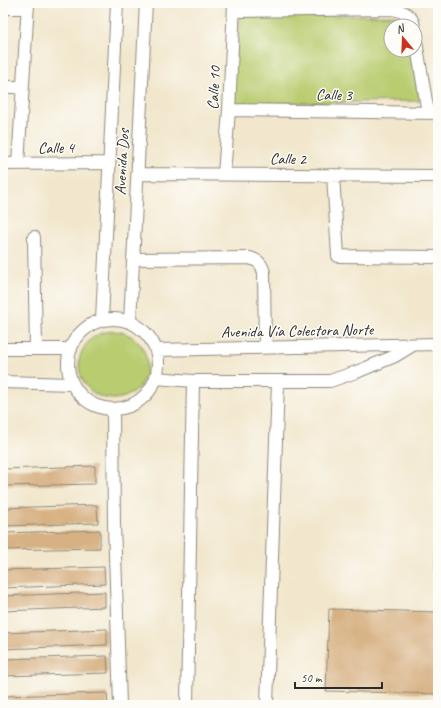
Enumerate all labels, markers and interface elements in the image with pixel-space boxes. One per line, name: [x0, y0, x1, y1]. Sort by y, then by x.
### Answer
north arrow: [383, 18, 423, 58]
text: N: [394, 20, 407, 36]
street label: Calle 10: [203, 64, 225, 110]
street label: Calle 3: [316, 85, 354, 105]
street label: Avenida Dos: [110, 127, 134, 195]
street label: Calle 4: [38, 138, 76, 158]
street label: Calle 2: [270, 149, 308, 169]
street label: Avenida Vía Colectora Norte: [221, 320, 375, 342]
scale bar: [295, 664, 382, 690]
text: 50 m: [301, 670, 323, 686]

